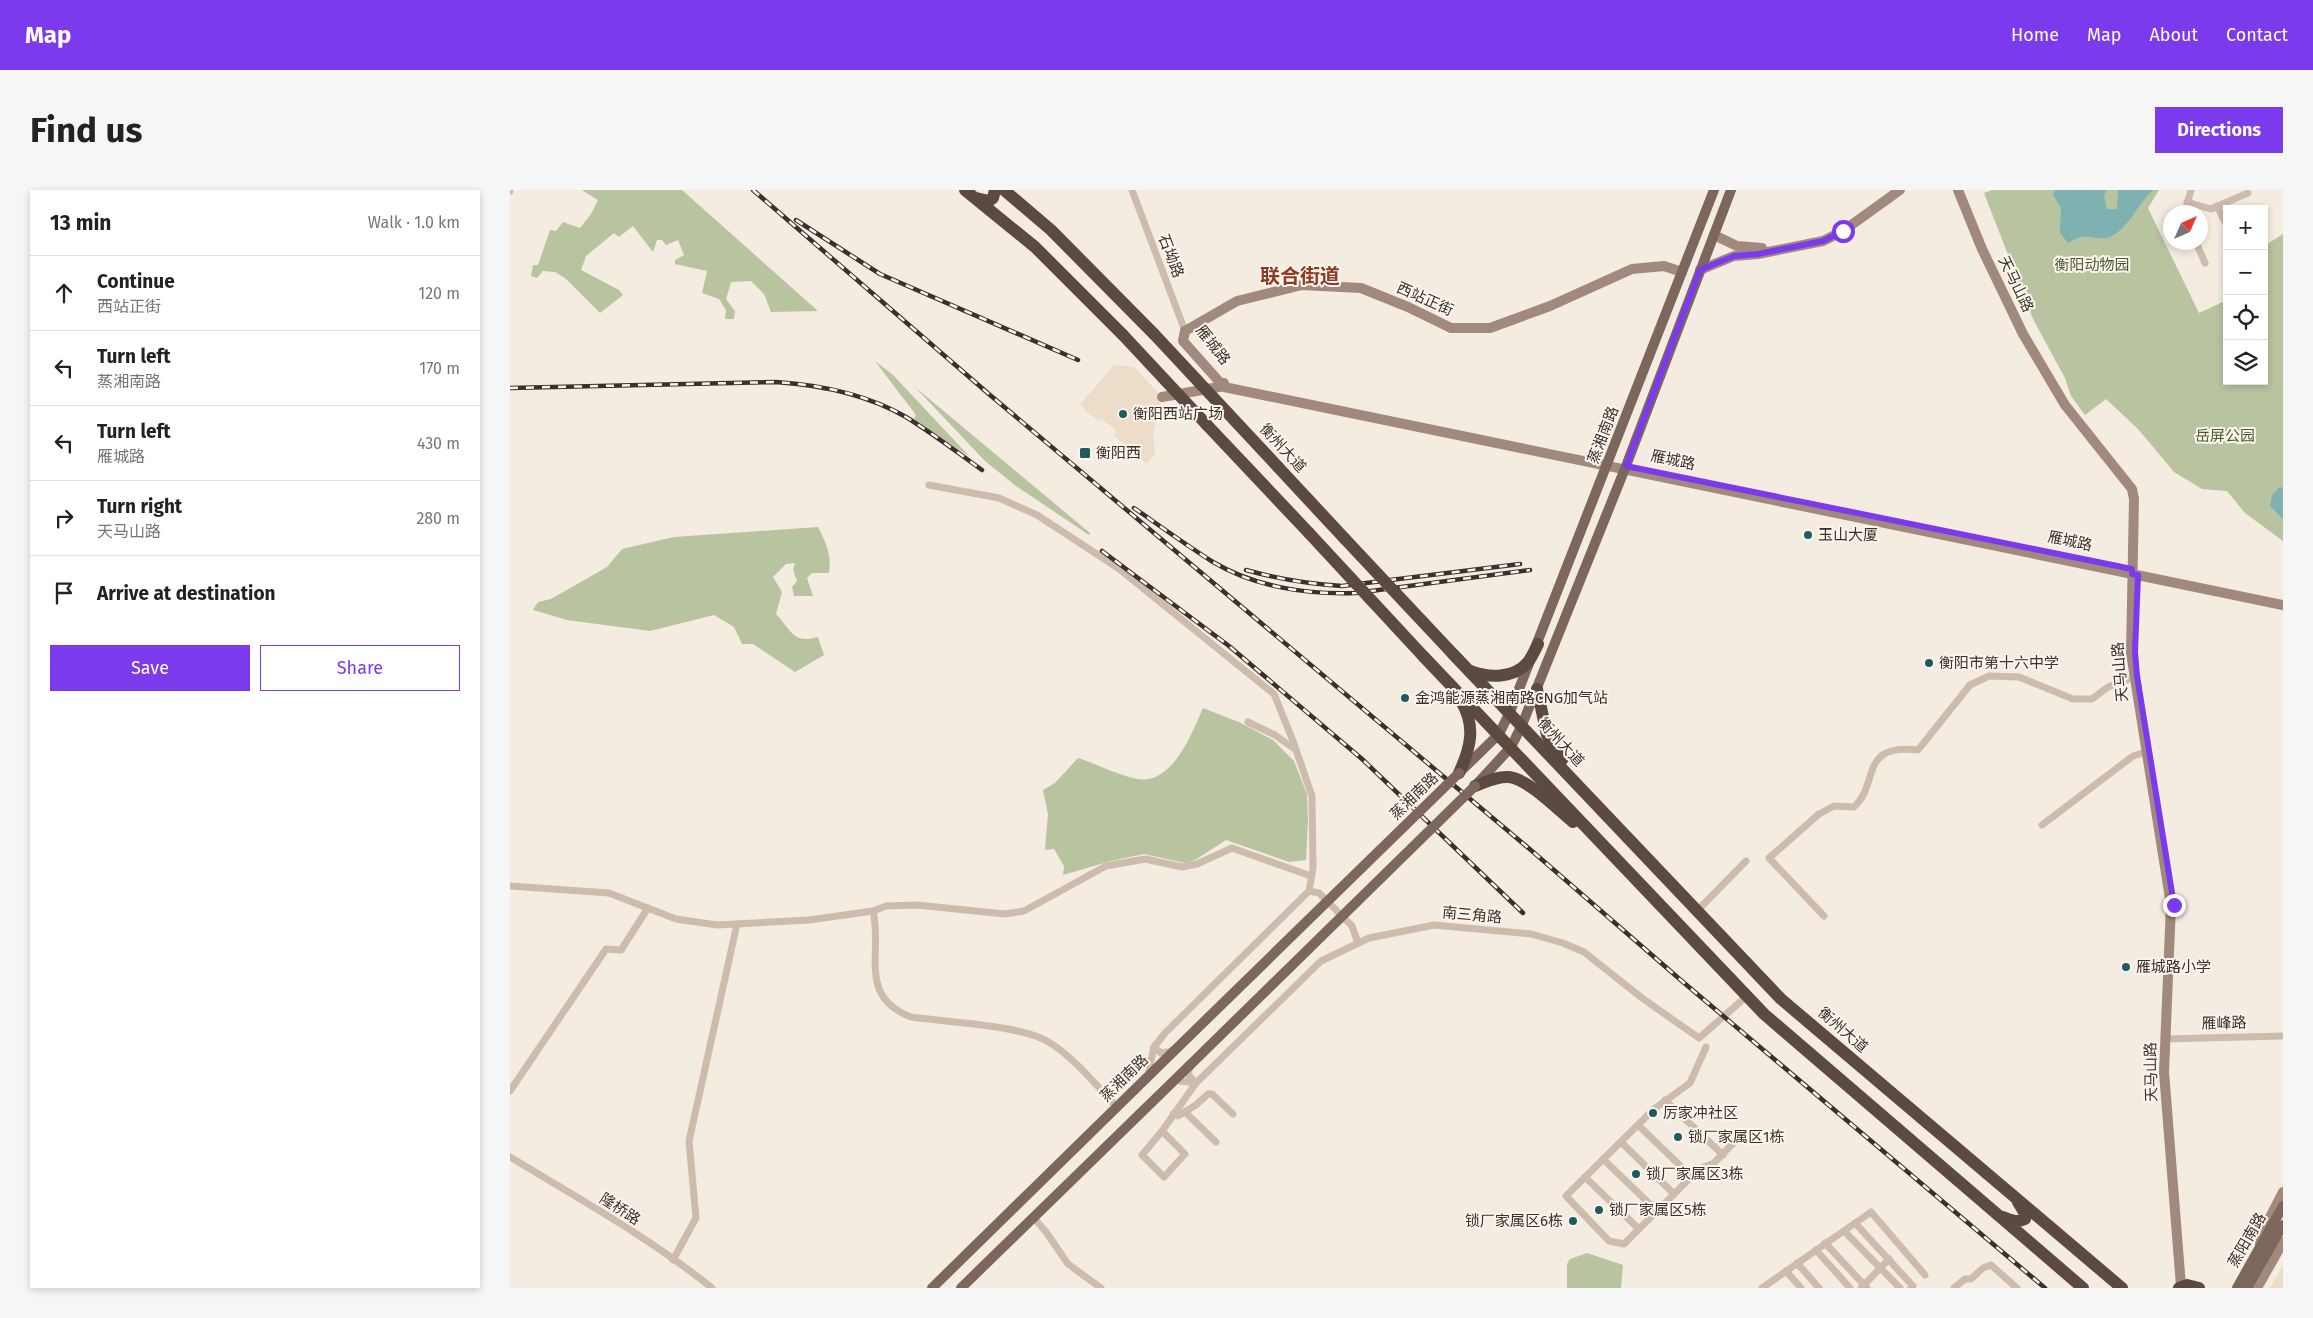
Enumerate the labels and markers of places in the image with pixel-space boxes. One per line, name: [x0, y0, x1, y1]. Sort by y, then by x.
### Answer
place label: 衡阳西站广场: [1133, 405, 1223, 423]
marker: 衡阳西站广场: [1117, 408, 1129, 420]
place label: 衡阳西: [1096, 444, 1141, 462]
marker: 衡阳西: [1078, 446, 1092, 460]
place label: 玉山大厦: [1818, 526, 1878, 544]
marker: 玉山大厦: [1802, 529, 1814, 541]
place label: 衡阳市第十六中学: [1939, 654, 2059, 672]
marker: 衡阳市第十六中学: [1923, 657, 1935, 669]
place label: 金鸿能源蒸湘南路CNG加气站: [1415, 689, 1608, 707]
marker: 金鸿能源蒸湘南路CNG加气站: [1399, 692, 1411, 704]
place label: 雁城路小学: [2136, 958, 2211, 976]
marker: 雁城路小学: [2120, 961, 2132, 973]
place label: 厉家冲社区: [1663, 1104, 1738, 1122]
marker: 厉家冲社区: [1647, 1107, 1659, 1119]
place label: 锁厂家属区1栋: [1688, 1128, 1785, 1146]
marker: 锁厂家属区1栋: [1672, 1131, 1684, 1143]
place label: 锁厂家属区3栋: [1646, 1165, 1744, 1183]
marker: 锁厂家属区3栋: [1630, 1168, 1642, 1180]
place label: 锁厂家属区5栋: [1609, 1201, 1707, 1219]
marker: 锁厂家属区5栋: [1593, 1204, 1605, 1216]
place label: 锁厂家属区6栋: [1465, 1212, 1563, 1230]
marker: 锁厂家属区6栋: [1567, 1215, 1579, 1227]

